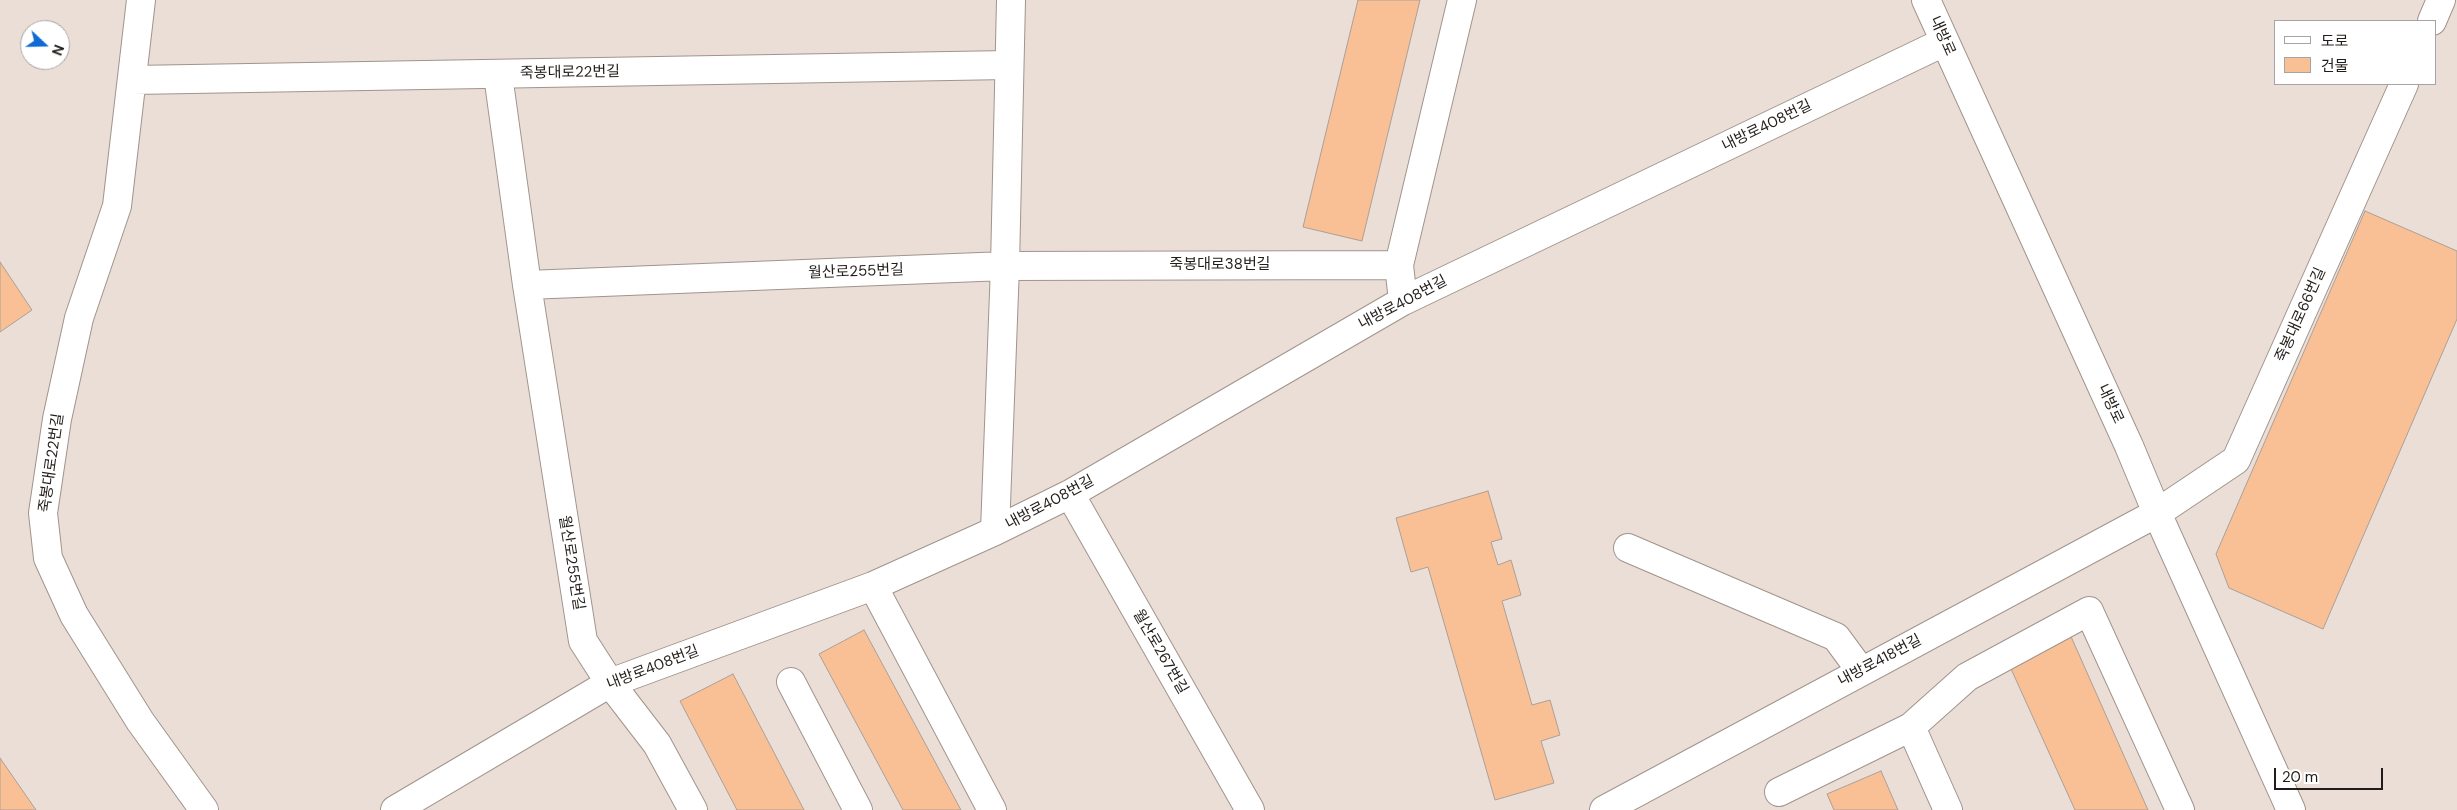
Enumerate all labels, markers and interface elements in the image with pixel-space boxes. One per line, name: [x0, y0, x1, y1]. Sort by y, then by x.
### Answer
street label: 내방로: [1925, 13, 1959, 59]
north arrow: [20, 20, 70, 70]
legend: [2274, 20, 2437, 85]
text: 도로: [2321, 31, 2349, 51]
text: N: [48, 42, 68, 58]
text: 건물: [2321, 56, 2349, 76]
street label: 죽봉대로22번길: [520, 63, 620, 83]
street label: 내방로408번길: [1719, 97, 1815, 155]
street label: 죽봉대로38번길: [1170, 256, 1270, 274]
street label: 월산로255번길: [808, 261, 904, 283]
street label: 죽봉대로66번길: [2272, 265, 2330, 365]
street label: 내방로408번길: [1356, 272, 1450, 334]
street label: 내방로: [2093, 381, 2127, 427]
street label: 죽봉대로22번길: [36, 412, 68, 514]
street label: 내방로408번길: [1003, 472, 1097, 534]
street label: 월산로255번길: [555, 514, 587, 612]
street label: 월산로267번길: [1129, 607, 1191, 697]
street label: 내방로418번길: [1835, 631, 1925, 691]
street label: 내방로408번길: [604, 642, 702, 694]
scale bar: [2277, 758, 2386, 790]
text: 20 m: [2282, 767, 2318, 787]

